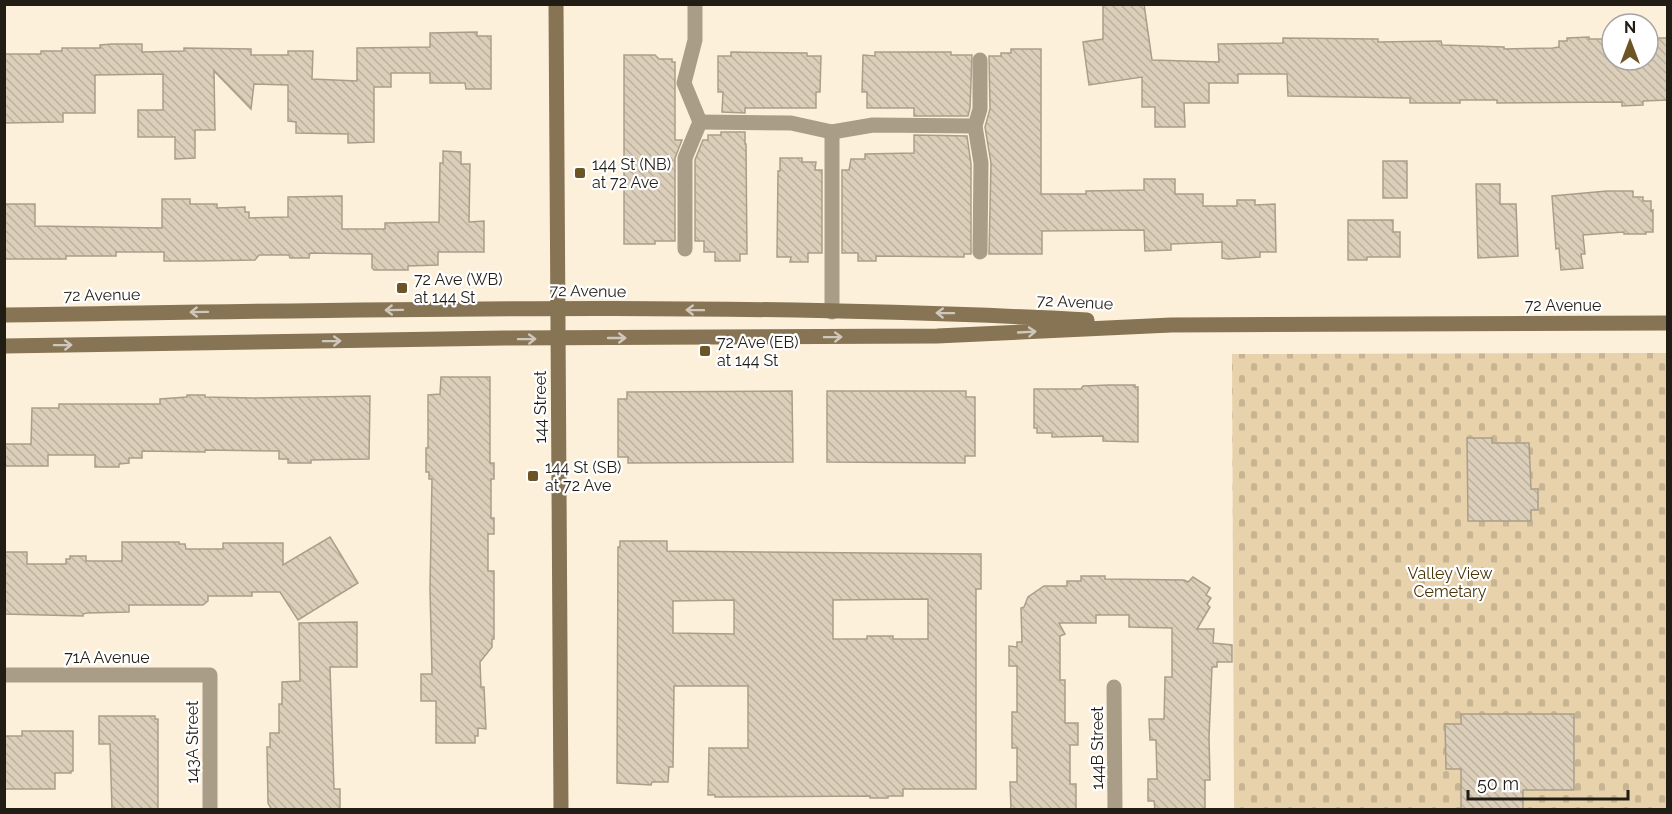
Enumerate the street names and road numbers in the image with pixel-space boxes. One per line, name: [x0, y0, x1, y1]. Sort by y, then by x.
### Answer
street label: 72 Avenue: [550, 281, 626, 301]
street label: 72 Avenue: [64, 285, 140, 305]
street label: 72 Avenue: [1036, 291, 1114, 313]
street label: 72 Avenue: [1525, 296, 1601, 315]
street label: 144 Street: [531, 370, 550, 443]
street label: 71A Avenue: [64, 648, 150, 667]
street label: 143A Street: [183, 700, 202, 783]
street label: 144B Street: [1088, 706, 1107, 790]

